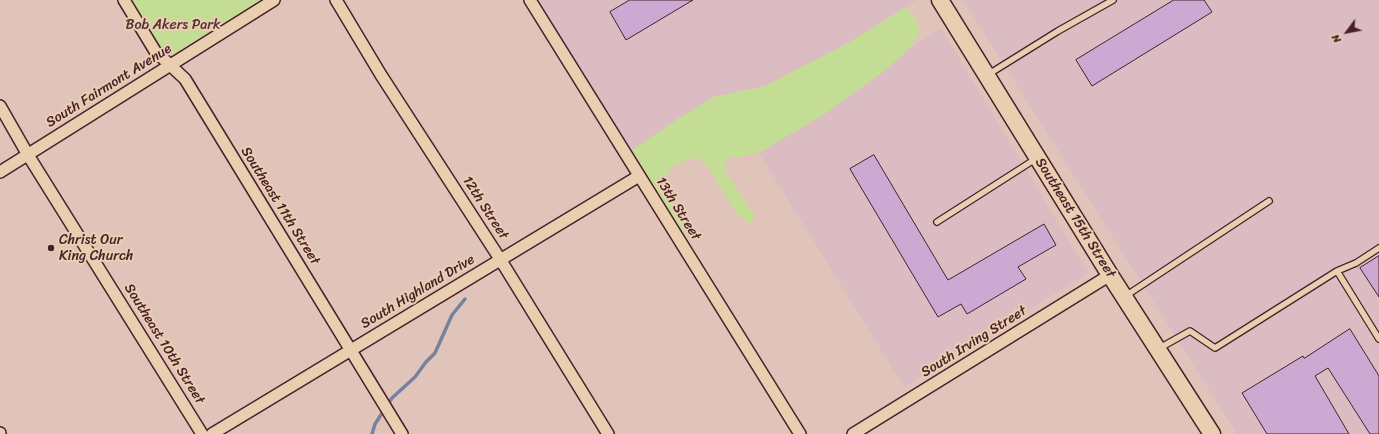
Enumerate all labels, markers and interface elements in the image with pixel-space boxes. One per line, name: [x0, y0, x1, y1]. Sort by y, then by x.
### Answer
north arrow: [1327, 12, 1367, 52]
park label: Bob Akers Park: [126, 17, 220, 33]
text: N: [1326, 30, 1346, 47]
street label: South Fairmont Avenue: [43, 41, 175, 131]
street label: Southeast 11th Street: [237, 144, 323, 268]
street label: Southeast 15th Street: [1031, 155, 1119, 281]
street label: 12th Street: [458, 173, 512, 243]
street label: 13th Street: [652, 174, 704, 244]
place label: Christ Our King Church: [59, 232, 133, 264]
marker: Christ Our King Church: [46, 243, 56, 253]
street label: South Highland Drive: [358, 251, 478, 333]
street label: Southeast 10th Street: [120, 281, 208, 407]
street label: South Irving Street: [918, 303, 1030, 381]

